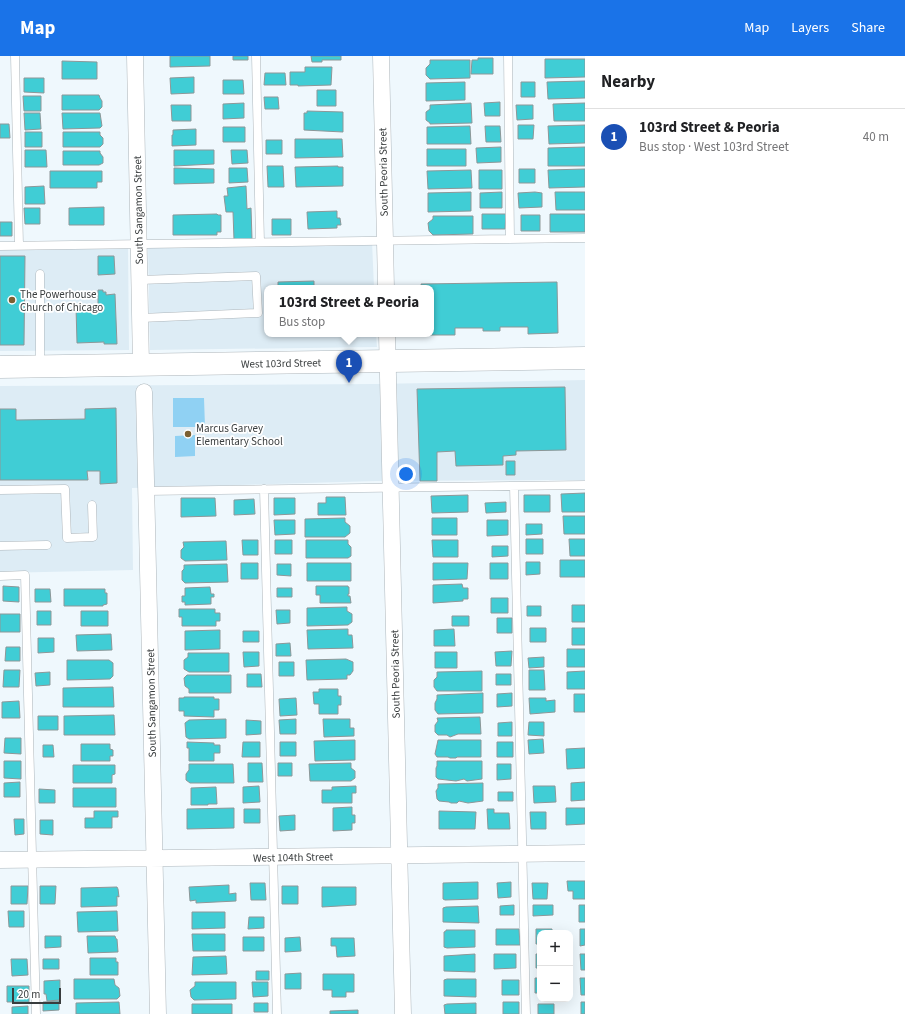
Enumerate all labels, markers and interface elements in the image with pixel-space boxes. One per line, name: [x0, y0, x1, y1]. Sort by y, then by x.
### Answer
text: Map: [20, 15, 55, 42]
text: Map: [744, 18, 769, 38]
text: Layers: [791, 18, 829, 38]
text: Share: [851, 18, 885, 38]
text: Nearby: [601, 70, 655, 94]
text: 103rd Street & Peoria: [639, 117, 780, 138]
street label: South Peoria Street: [375, 127, 392, 217]
text: 1: [611, 128, 617, 146]
text: 40 m: [863, 128, 889, 146]
text: Bus stop · West 103rd Street: [639, 138, 789, 156]
street label: South Sangamon Street: [130, 155, 147, 265]
popup: [264, 285, 434, 337]
place label: The Powerhouse Church of Chicago: [20, 287, 103, 315]
text: 103rd Street & Peoria: [279, 292, 419, 313]
marker: The Powerhouse Church of Chicago: [7, 295, 17, 305]
text: Bus stop: [279, 313, 325, 331]
pin: 1: [336, 350, 362, 383]
street label: West 103rd Street: [241, 355, 322, 372]
place label: Marcus Garvey Elementary School: [196, 421, 283, 449]
marker: Marcus Garvey Elementary School: [183, 429, 193, 439]
your location: [396, 464, 416, 484]
street label: South Peoria Street: [387, 629, 404, 719]
street label: South Sangamon Street: [143, 648, 160, 758]
street label: West 104th Street: [253, 849, 334, 866]
map controls: [537, 930, 573, 1002]
button: +: [537, 930, 573, 966]
button: −: [537, 966, 573, 1002]
scale bar: [12, 986, 61, 1005]
text: 20 m: [18, 987, 40, 1002]

